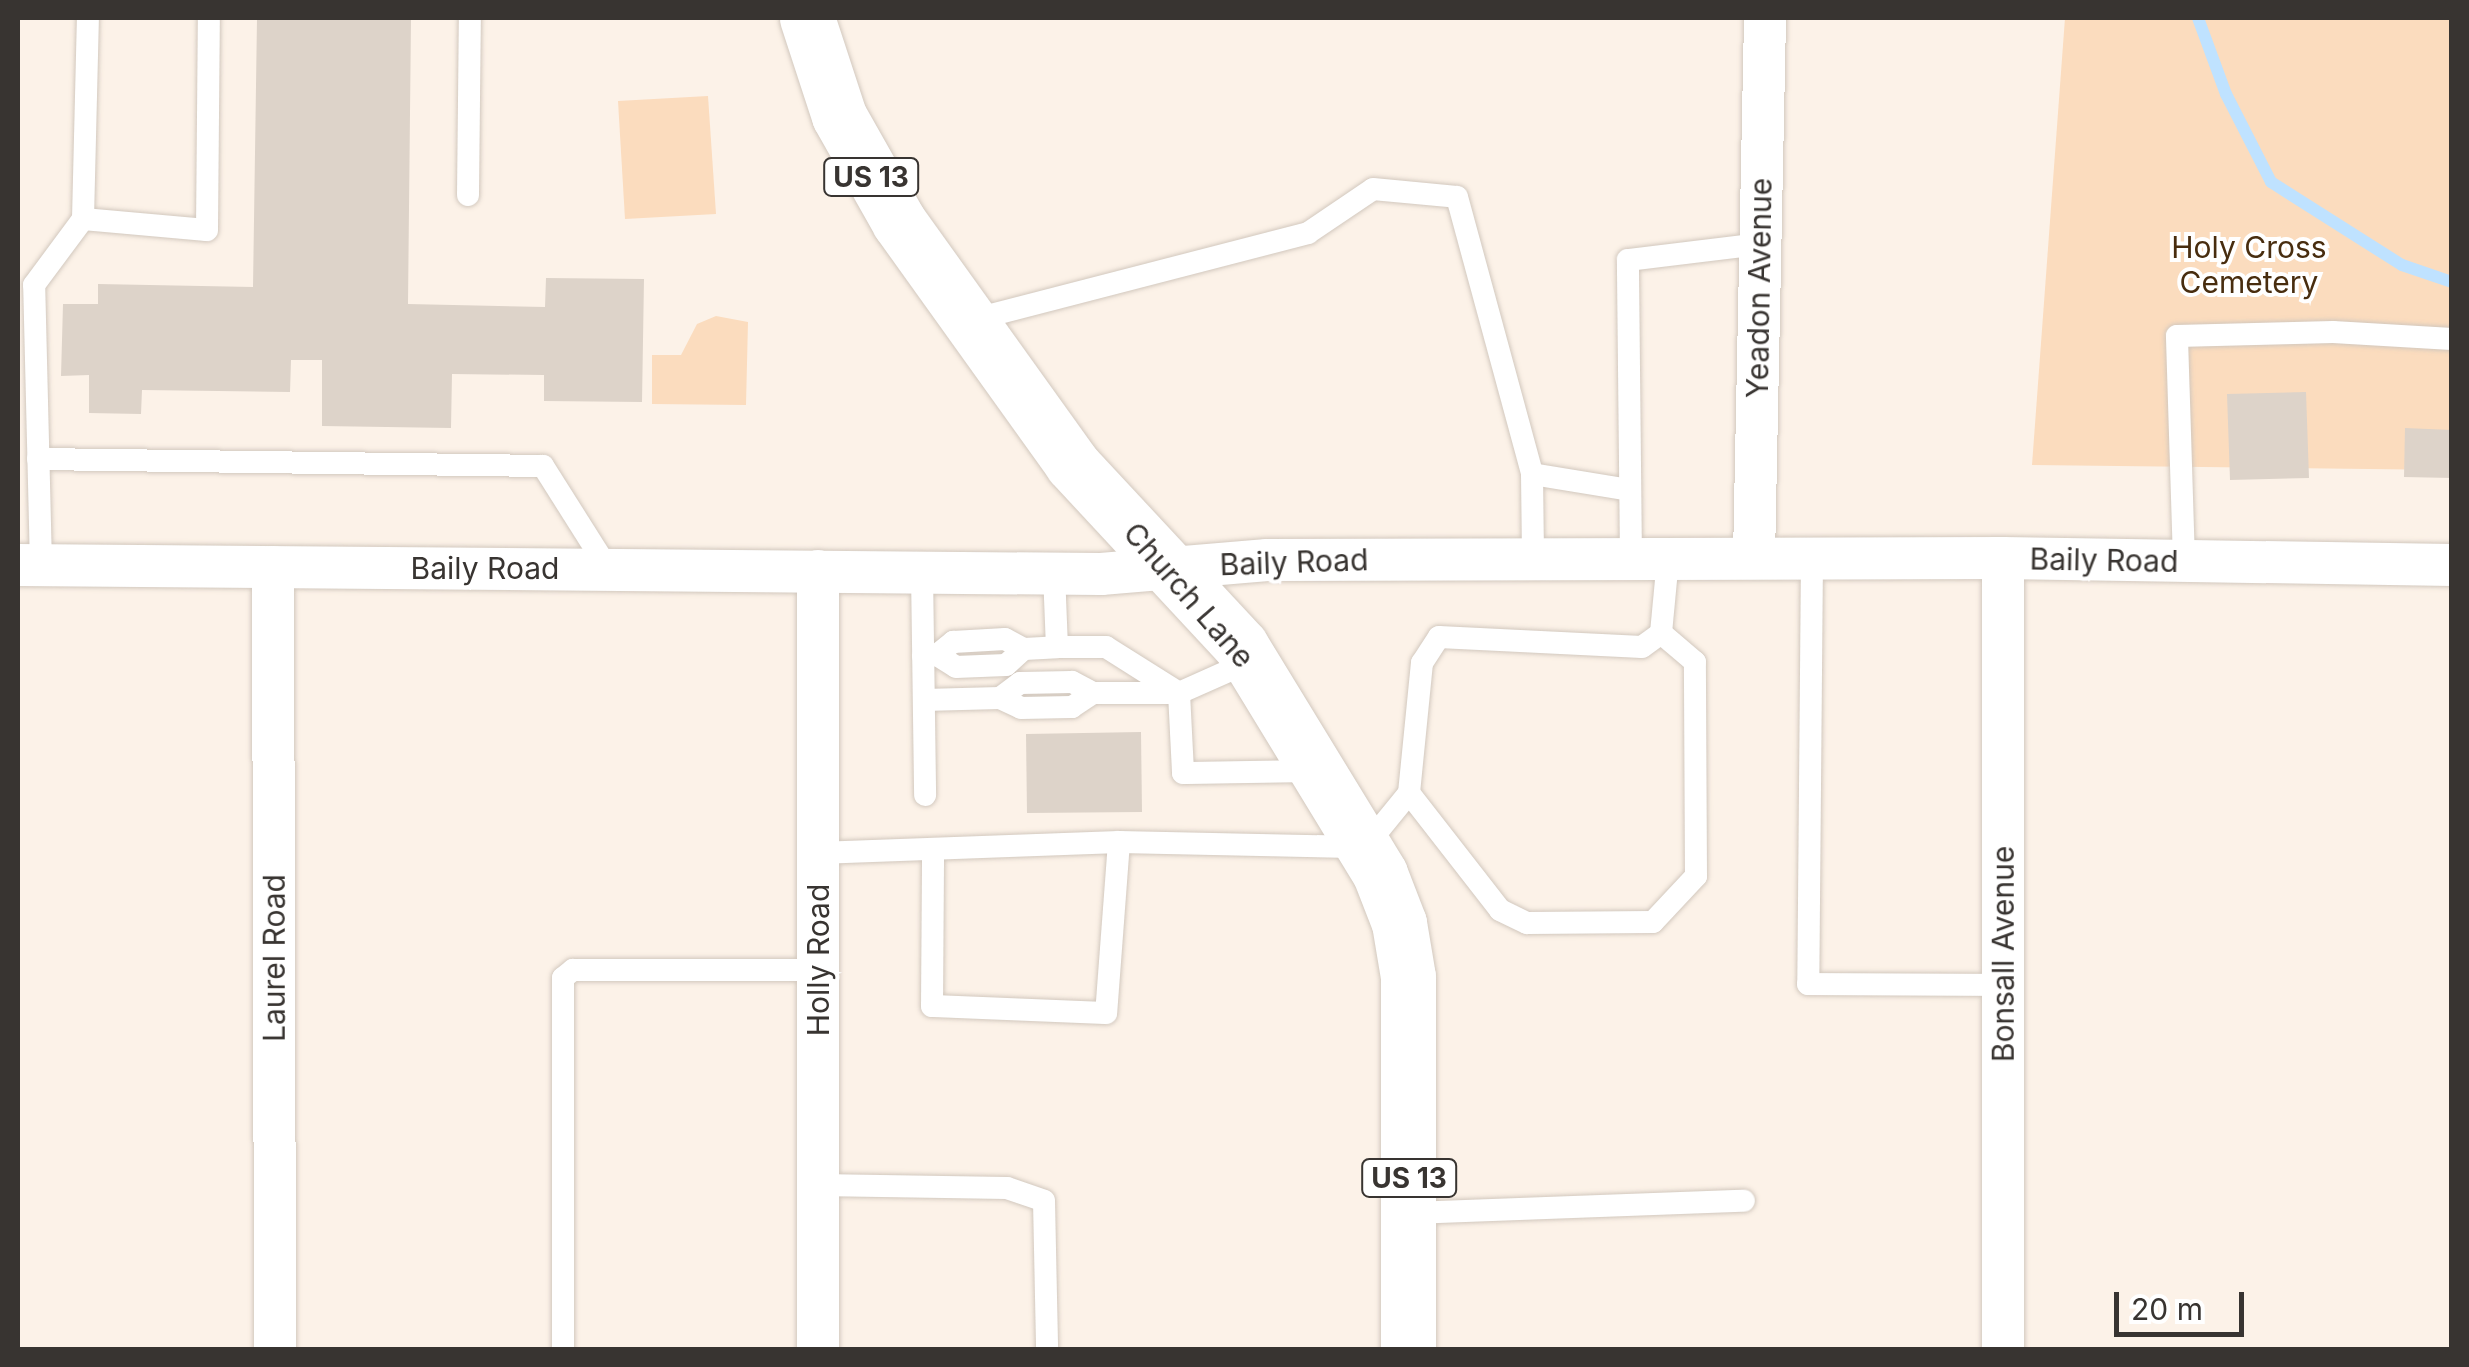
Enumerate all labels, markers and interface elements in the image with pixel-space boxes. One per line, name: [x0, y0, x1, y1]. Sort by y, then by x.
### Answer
road number: US 13: [821, 154, 921, 200]
street label: Yeadon Avenue: [1739, 177, 1779, 399]
park label: Holy Cross Cemetery: [2171, 229, 2327, 300]
street label: Church Lane: [1116, 515, 1262, 675]
street label: Baily Road: [1219, 541, 1369, 583]
street label: Baily Road: [2029, 541, 2179, 579]
street label: Baily Road: [411, 550, 559, 586]
street label: Bonsall Avenue: [1985, 846, 2021, 1062]
street label: Laurel Road: [256, 874, 292, 1042]
street label: Holly Road: [800, 884, 836, 1036]
road number: US 13: [1359, 1155, 1459, 1201]
scale bar: [2119, 1272, 2249, 1334]
text: 20 m: [2131, 1291, 2203, 1327]

